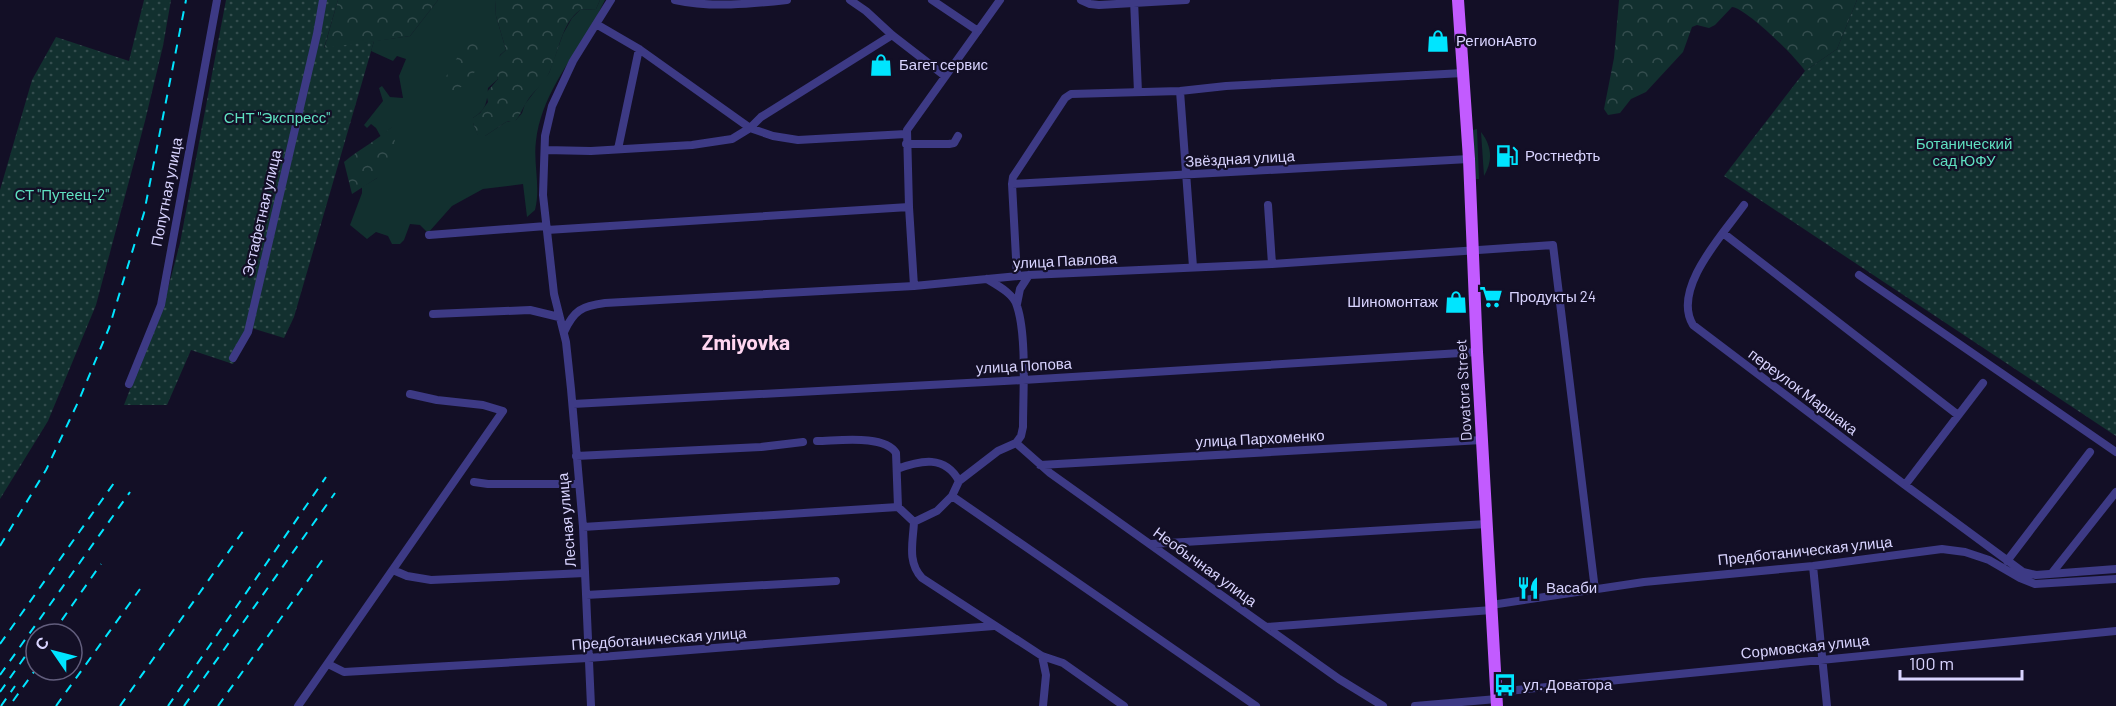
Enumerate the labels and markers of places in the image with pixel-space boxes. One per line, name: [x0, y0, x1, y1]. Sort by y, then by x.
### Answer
shop icon: РегионАвто: [1425, 28, 1451, 54]
place label: РегионАвто: [1456, 31, 1537, 49]
shop icon: Багет сервис: [868, 52, 894, 78]
place label: Багет сервис: [899, 55, 989, 73]
fuel station icon: Ростнефть: [1494, 143, 1520, 169]
place label: Ростнефть: [1525, 146, 1601, 164]
supermarket icon: Продукты 24: [1478, 284, 1504, 310]
place label: Продукты 24: [1509, 287, 1596, 305]
shop icon: Шиномонтаж: [1443, 289, 1469, 315]
place label: Шиномонтаж: [1347, 292, 1438, 310]
restaurant icon: Васаби: [1515, 575, 1541, 601]
place label: Васаби: [1546, 578, 1597, 596]
bus stop icon: ул. Доватора: [1492, 672, 1518, 698]
place label: ул. Доватора: [1523, 675, 1613, 693]

